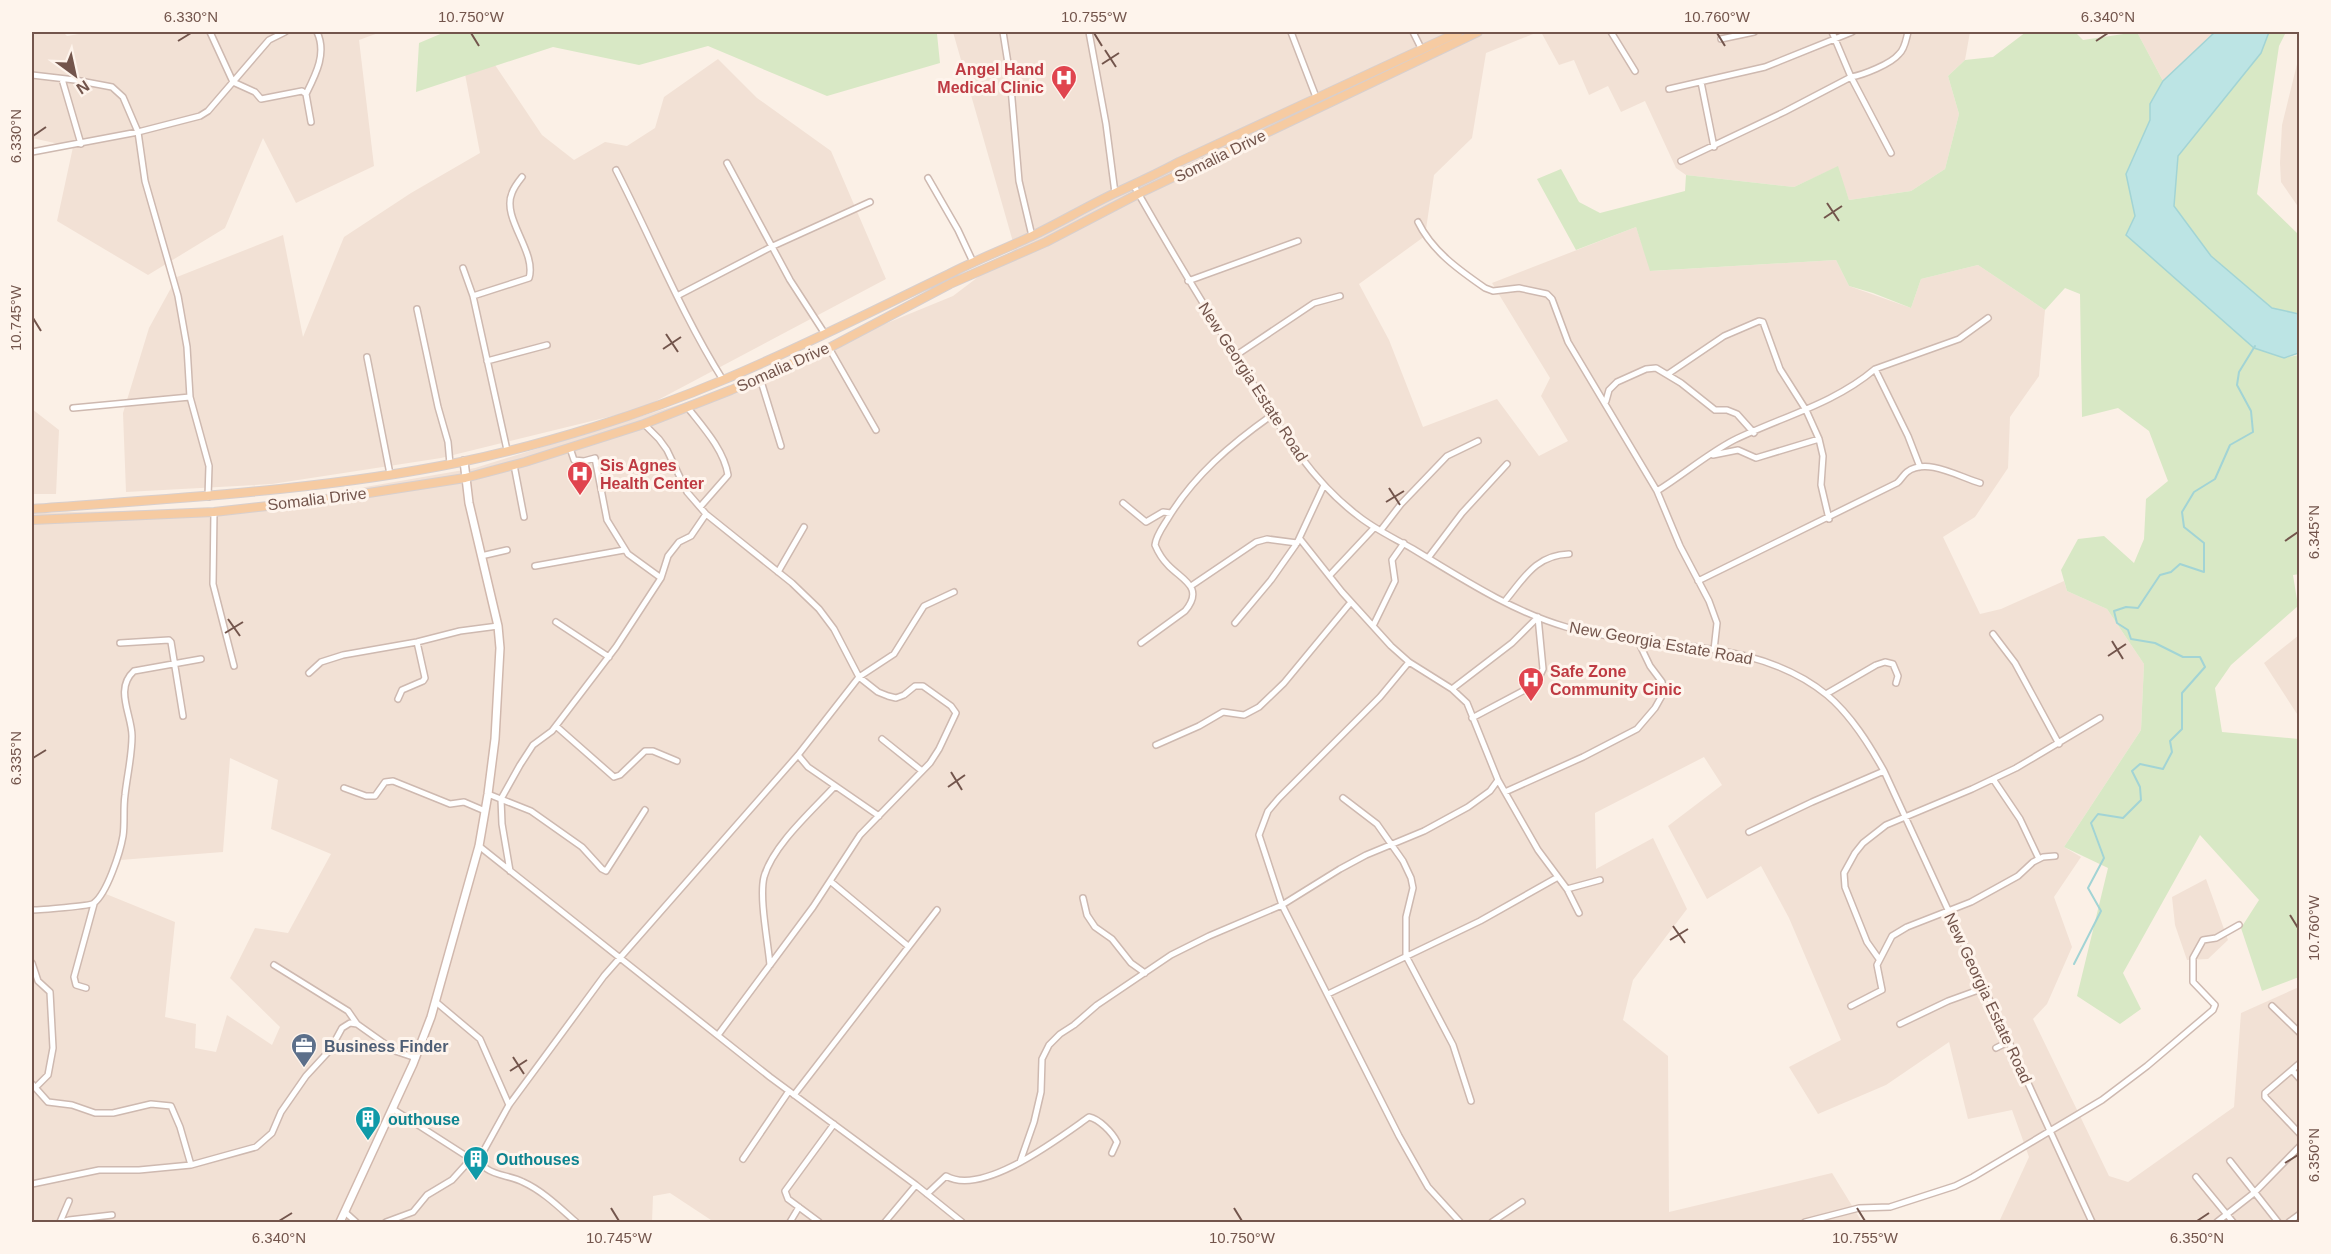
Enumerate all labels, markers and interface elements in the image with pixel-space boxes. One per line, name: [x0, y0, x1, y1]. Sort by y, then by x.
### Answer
text: 6.330°N: [164, 8, 218, 25]
text: 10.750°W: [438, 8, 505, 25]
text: 10.755°W: [1061, 8, 1128, 25]
text: 10.760°W: [1684, 8, 1751, 25]
text: 6.340°N: [2081, 8, 2135, 25]
north arrow: [45, 45, 105, 105]
place label: Angel Hand Medical Clinic: [937, 61, 1044, 96]
hospital icon: Angel Hand Medical Clinic: [1049, 63, 1079, 101]
text: N: [73, 77, 92, 97]
text: 6.330°N: [7, 109, 24, 163]
street label: Somalia Drive: [1172, 126, 1269, 185]
text: 10.745°W: [7, 284, 24, 351]
street label: New Georgia Estate Road: [1195, 299, 1311, 465]
street label: Somalia Drive: [734, 339, 832, 395]
place label: Sis Agnes Health Center: [600, 457, 704, 492]
hospital icon: Sis Agnes Health Center: [565, 459, 595, 497]
street label: Somalia Drive: [267, 484, 368, 514]
text: 6.345°N: [2305, 505, 2322, 559]
street label: New Georgia Estate Road: [1568, 618, 1754, 668]
place label: Safe Zone Community Cinic: [1550, 663, 1682, 698]
hospital icon: Safe Zone Community Cinic: [1516, 665, 1546, 703]
text: 6.335°N: [7, 731, 24, 785]
text: 10.760°W: [2305, 894, 2322, 961]
street label: New Georgia Estate Road: [1941, 910, 2035, 1086]
office icon: Business Finder: [289, 1031, 319, 1069]
place label: Business Finder: [324, 1038, 448, 1055]
building icon: outhouse: [353, 1104, 383, 1142]
place label: outhouse: [388, 1111, 460, 1128]
text: 6.350°N: [2305, 1128, 2322, 1182]
building icon: Outhouses: [461, 1144, 491, 1182]
place label: Outhouses: [496, 1151, 580, 1168]
text: 6.340°N: [252, 1229, 306, 1246]
text: 10.745°W: [586, 1229, 653, 1246]
text: 10.750°W: [1209, 1229, 1276, 1246]
text: 10.755°W: [1832, 1229, 1899, 1246]
text: 6.350°N: [2170, 1229, 2224, 1246]

